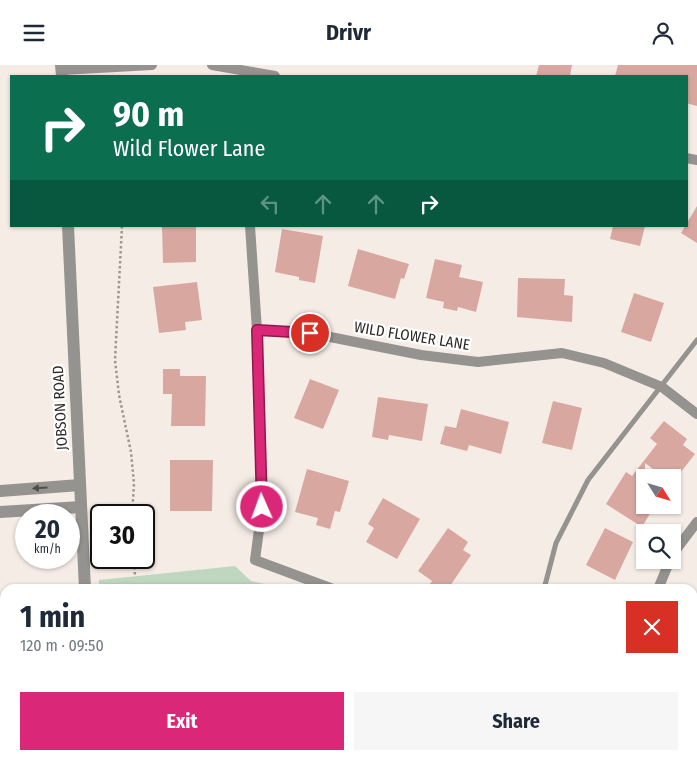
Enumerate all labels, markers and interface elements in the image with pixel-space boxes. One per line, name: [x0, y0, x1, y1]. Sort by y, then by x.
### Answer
icon: menu: [20, 19, 48, 47]
text: Drivr: [326, 19, 371, 46]
icon: person: [649, 19, 677, 47]
text: 90 m: [113, 93, 184, 135]
icon: right: [30, 95, 95, 160]
text: Wild Flower Lane: [113, 135, 265, 162]
icon: left: [256, 190, 284, 218]
icon: ahead: [309, 190, 337, 218]
icon: ahead: [362, 190, 390, 218]
icon: right: [415, 190, 443, 218]
pin: [289, 312, 331, 354]
street label: WILD FLOWER LANE: [353, 318, 471, 354]
icon: arrive: [296, 319, 324, 347]
street label: JOBSON ROAD: [49, 365, 71, 451]
north arrow: [636, 469, 681, 514]
map controls: [636, 469, 681, 569]
position arrow: [235, 480, 287, 532]
one-way arrow: [32, 485, 48, 493]
speed limit sign: 30: [90, 504, 155, 569]
text: 20: [35, 515, 60, 545]
button: search: [636, 524, 681, 569]
text: km/h: [34, 542, 61, 556]
text: 1 min: [20, 599, 85, 635]
button: close: [626, 601, 678, 653]
text: 120 m · 09:50: [20, 636, 104, 655]
button: Exit: [20, 692, 344, 750]
button: Share: [354, 692, 678, 750]

